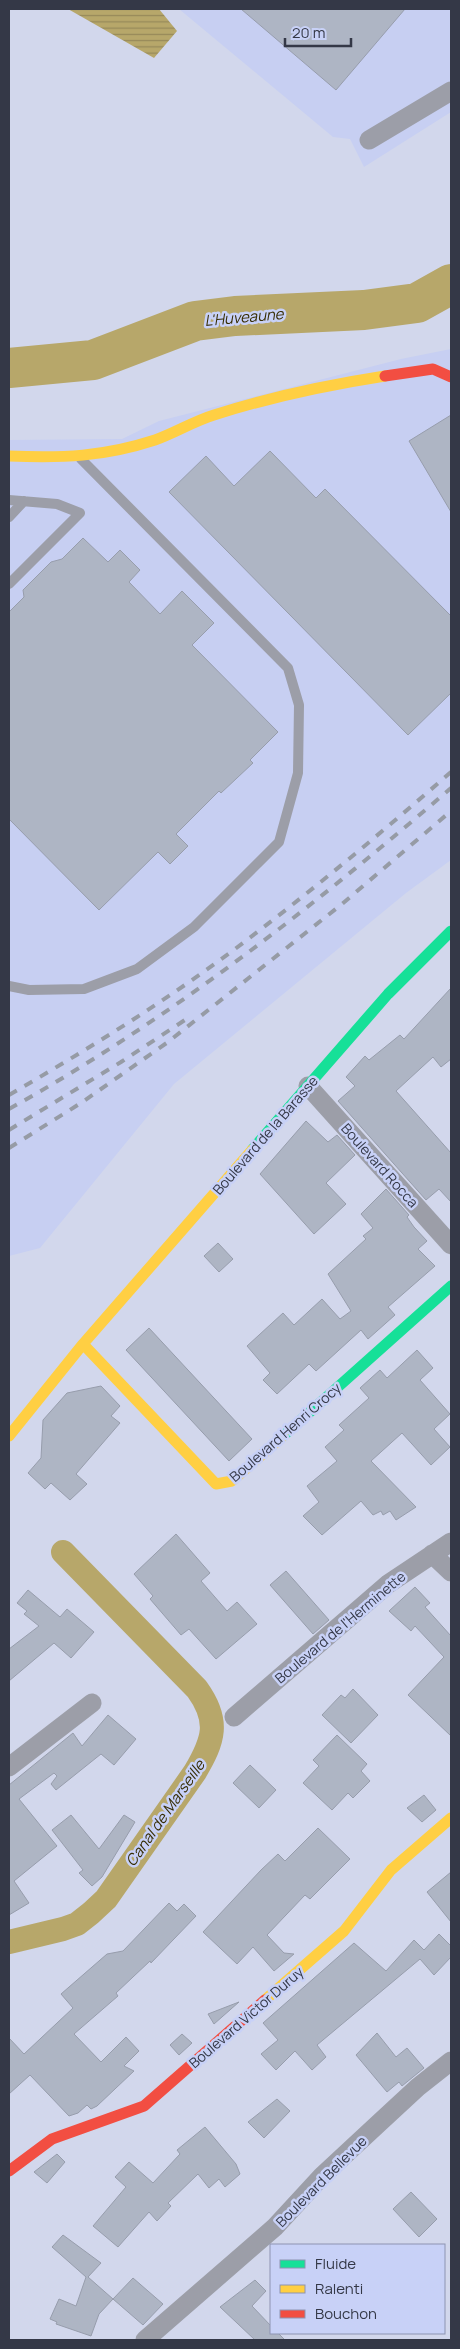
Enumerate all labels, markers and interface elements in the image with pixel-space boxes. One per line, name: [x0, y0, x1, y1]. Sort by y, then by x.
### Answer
scale bar: [285, 15, 351, 47]
text: 20 m: [292, 22, 325, 43]
water label: L'Huveaune: [204, 303, 286, 331]
street label: Boulevard de la Barasse: [208, 1072, 322, 1198]
street label: Boulevard Rocca: [337, 1119, 423, 1211]
street label: Boulevard Henri Crocy: [225, 1378, 345, 1486]
street label: Boulevard de l'Herminette: [271, 1567, 409, 1687]
water label: Canal de Marseille: [120, 1755, 210, 1870]
street label: Boulevard Victor Duruy: [185, 1962, 308, 2072]
street label: Boulevard Bellevue: [271, 2131, 371, 2231]
legend: [270, 2244, 445, 2334]
text: Fluide: [315, 2253, 356, 2274]
text: Ralenti: [315, 2278, 363, 2299]
text: Bouchon: [315, 2303, 377, 2324]

